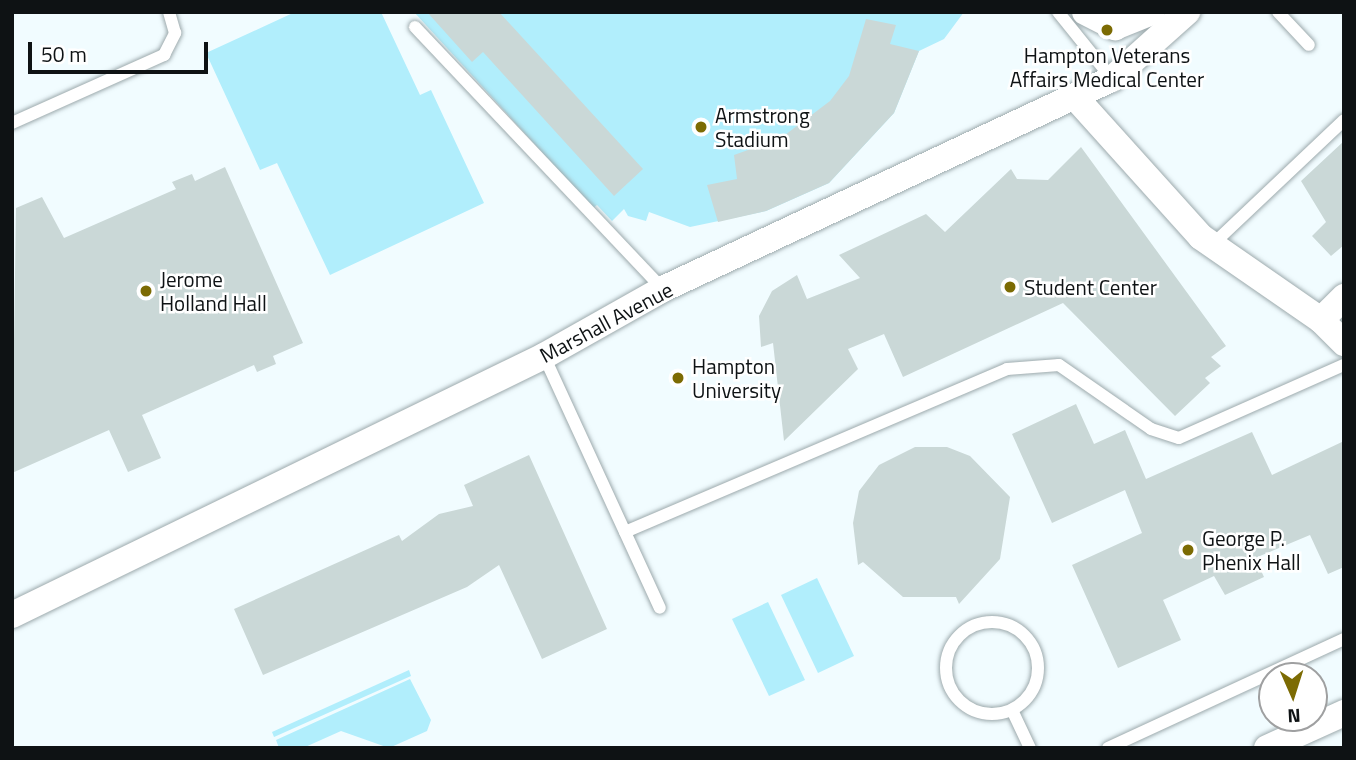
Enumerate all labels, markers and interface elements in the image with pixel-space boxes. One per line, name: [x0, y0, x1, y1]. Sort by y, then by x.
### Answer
marker: Hampton Veterans Affairs Medical Center: [1097, 20, 1117, 40]
scale bar: [32, 28, 212, 72]
text: 50 m: [41, 38, 87, 70]
place label: Hampton Veterans Affairs Medical Center: [1010, 42, 1204, 92]
place label: Armstrong Stadium: [715, 102, 810, 152]
marker: Armstrong Stadium: [693, 119, 709, 135]
place label: Jerome Holland Hall: [160, 266, 267, 316]
place label: Student Center: [1024, 274, 1157, 300]
street label: Marshall Avenue: [535, 276, 677, 368]
marker: Student Center: [1002, 279, 1018, 295]
marker: Jerome Holland Hall: [138, 283, 154, 299]
place label: Hampton University: [692, 353, 781, 403]
marker: Hampton University: [670, 370, 686, 386]
place label: George P. Phenix Hall: [1202, 525, 1301, 575]
marker: George P. Phenix Hall: [1180, 542, 1196, 558]
north arrow: [1258, 662, 1328, 732]
text: N: [1287, 702, 1301, 731]

